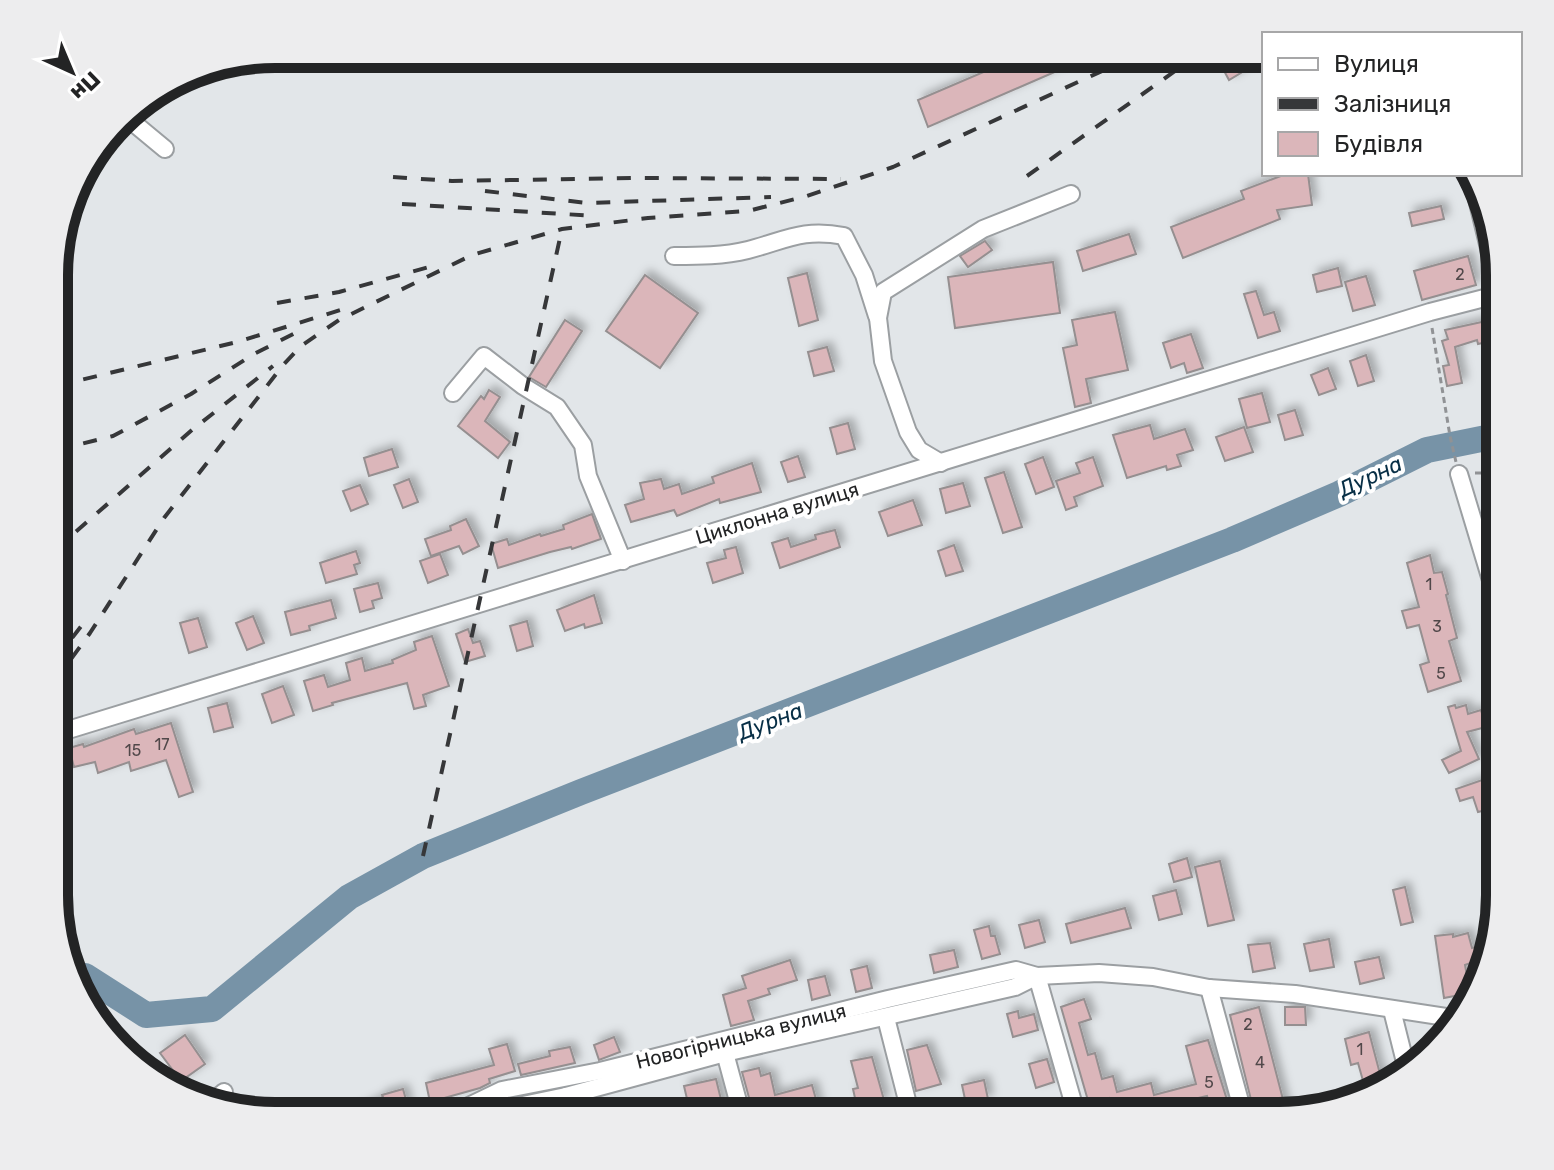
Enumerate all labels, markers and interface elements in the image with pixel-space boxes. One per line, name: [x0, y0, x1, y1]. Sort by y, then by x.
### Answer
north arrow: [32, 32, 112, 112]
legend: [1262, 32, 1522, 176]
text: Вулиця: [1334, 50, 1419, 78]
text: Пн: [65, 66, 106, 106]
text: Залізниця: [1334, 90, 1451, 118]
text: Будівля: [1334, 130, 1423, 158]
house number: 2: [1455, 265, 1465, 284]
water label: Дурна: [1332, 450, 1407, 504]
street label: Циклонна вулиця: [692, 477, 862, 549]
house number: 1: [1426, 575, 1432, 594]
house number: 3: [1432, 617, 1442, 636]
house number: 5: [1436, 664, 1446, 683]
water label: Дурна: [732, 697, 807, 747]
house number: 17: [154, 735, 170, 754]
house number: 15: [125, 741, 141, 760]
street label: Новогірницька вулиця: [633, 998, 849, 1074]
house number: 2: [1243, 1015, 1253, 1034]
house number: 1: [1357, 1040, 1363, 1059]
house number: 4: [1255, 1053, 1265, 1072]
house number: 5: [1204, 1073, 1214, 1092]

